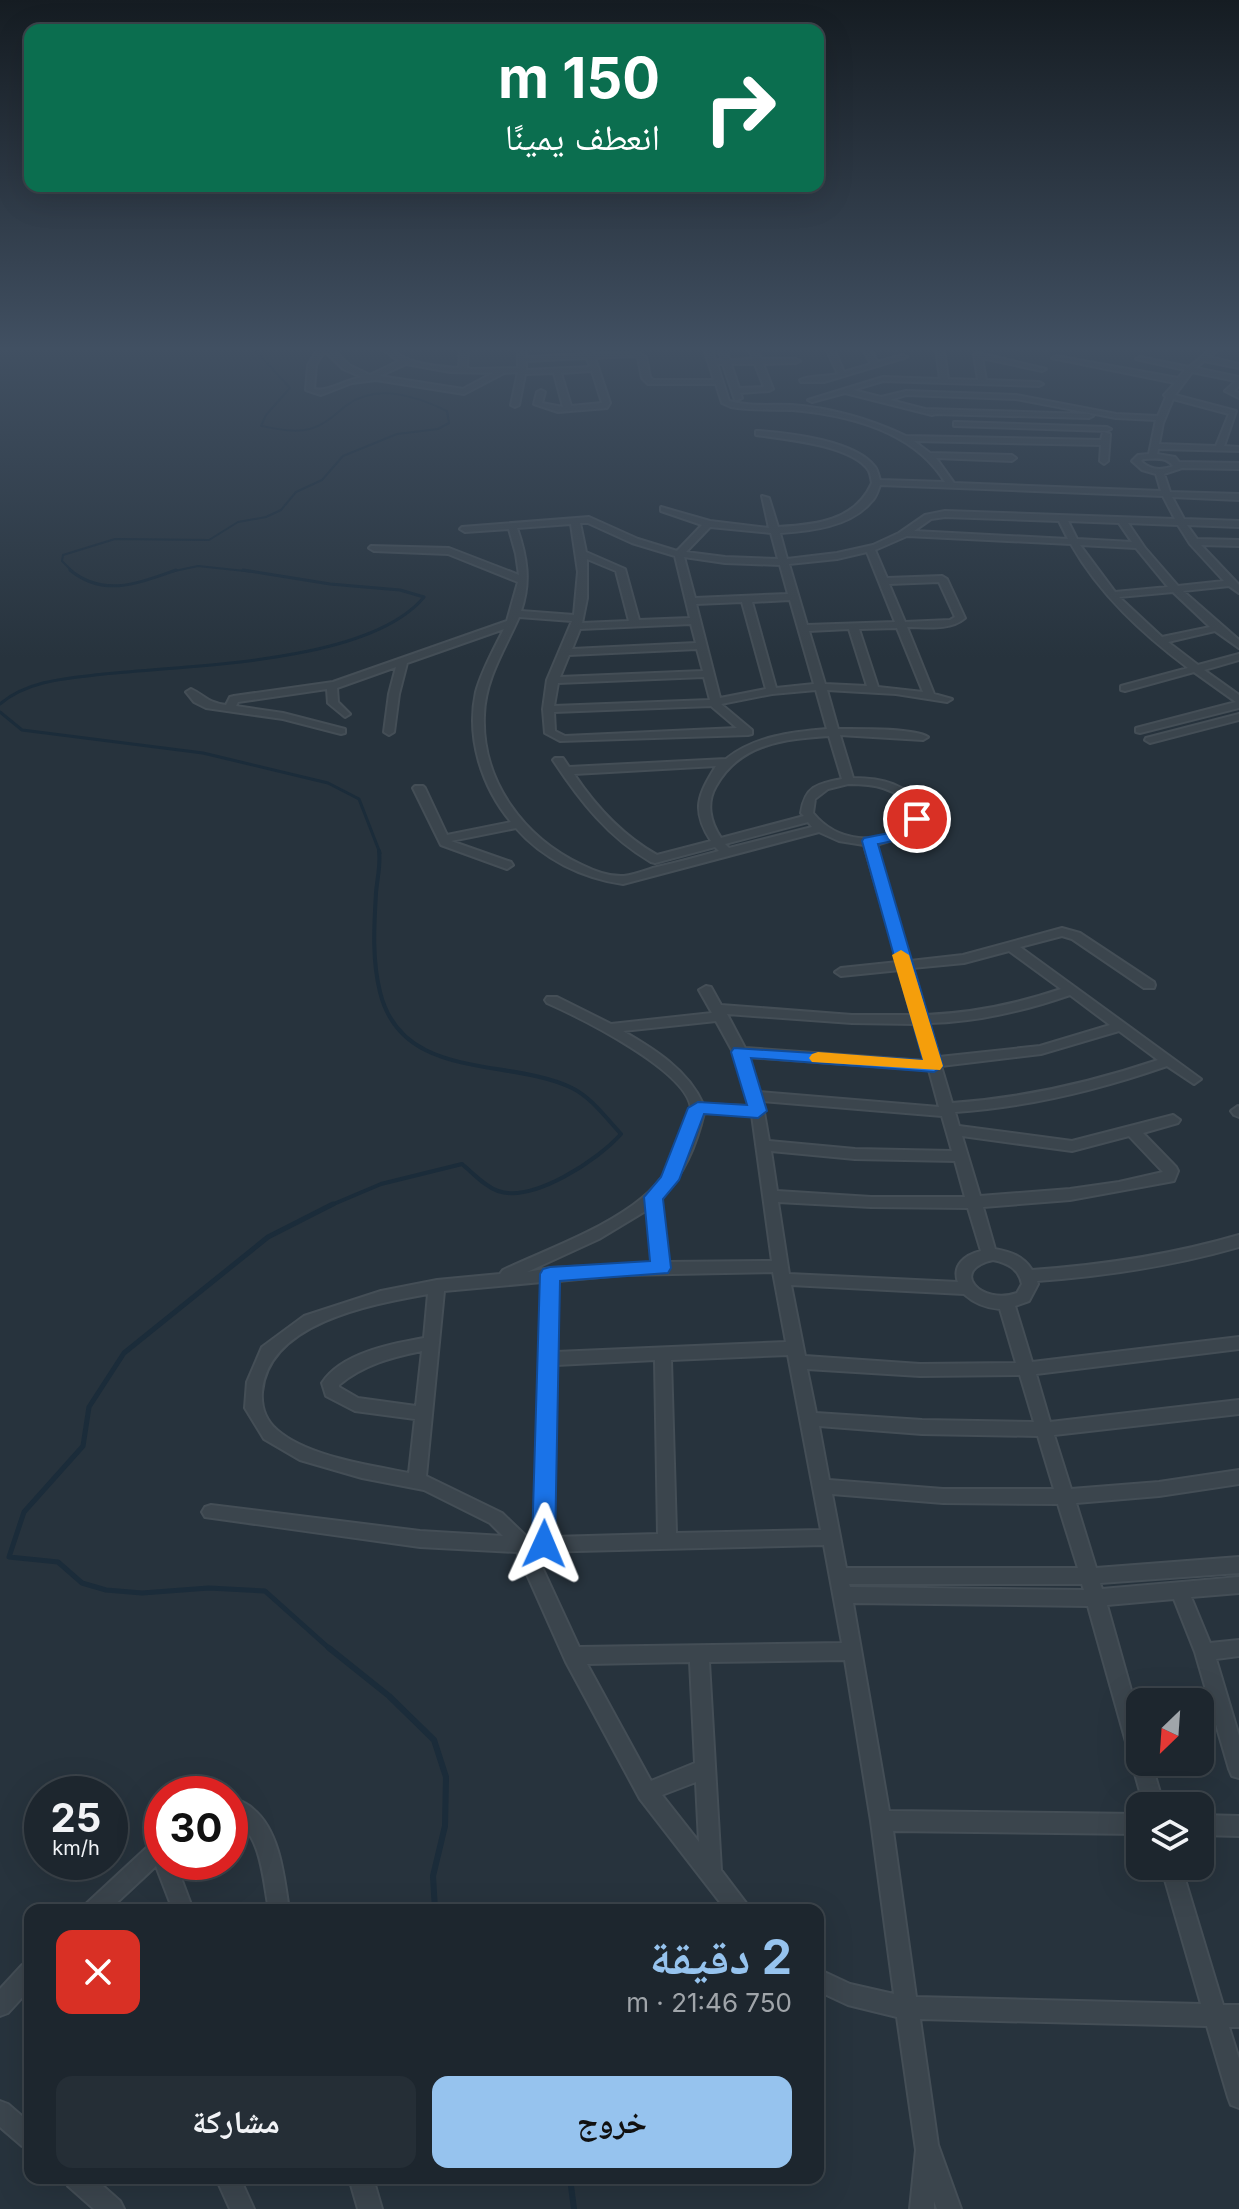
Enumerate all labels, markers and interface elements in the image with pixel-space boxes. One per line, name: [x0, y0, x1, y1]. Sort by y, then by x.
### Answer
text: 150 m: [498, 44, 660, 112]
icon: right: [688, 56, 792, 160]
text: انعطف يمينًا: [505, 115, 660, 159]
pin: [883, 785, 951, 853]
icon: arrive: [895, 797, 939, 841]
position arrow: [502, 1502, 586, 1586]
north arrow: [1126, 1688, 1214, 1776]
map controls: [1126, 1688, 1214, 1880]
speed limit sign: 30: [144, 1776, 248, 1880]
button: layers: [1126, 1792, 1214, 1880]
text: 25: [51, 1793, 101, 1842]
text: km/h: [52, 1836, 100, 1860]
text: 2 دقيقة: [650, 1927, 792, 1986]
button: close: [56, 1930, 140, 2014]
text: 750 m · 21:46: [626, 1987, 792, 2018]
button: مشاركة: [56, 2076, 416, 2168]
button: خروج: [432, 2076, 792, 2168]

